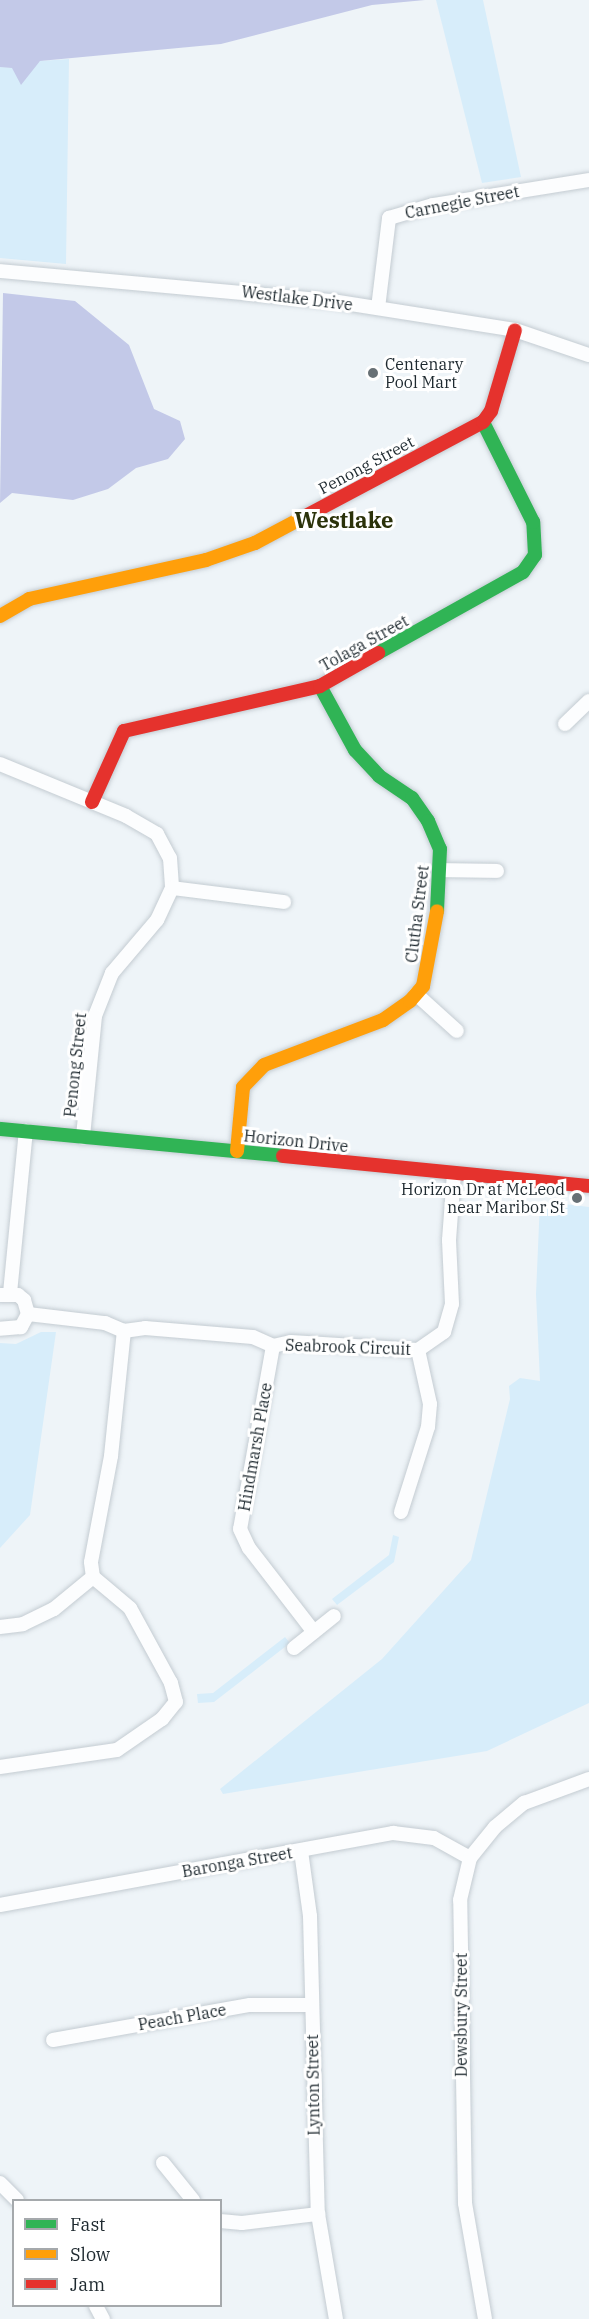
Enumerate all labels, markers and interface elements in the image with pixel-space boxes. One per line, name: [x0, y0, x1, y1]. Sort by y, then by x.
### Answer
street label: Carnegie Street: [403, 182, 521, 222]
street label: Westlake Drive: [240, 282, 354, 314]
place label: Centenary Pool Mart: [385, 354, 463, 392]
marker: Centenary Pool Mart: [366, 366, 380, 380]
street label: Penong Street: [315, 432, 417, 498]
district label: Westlake: [295, 507, 393, 533]
street label: Tolaga Street: [316, 611, 412, 675]
street label: Clutha Street: [401, 864, 433, 964]
street label: Penong Street: [60, 1012, 90, 1118]
street label: Horizon Drive: [243, 1126, 349, 1156]
place label: Horizon Dr at McLeod near Maribor St: [401, 1179, 565, 1217]
marker: Horizon Dr at McLeod near Maribor St: [570, 1191, 584, 1205]
street label: Seabrook Circuit: [285, 1335, 411, 1359]
street label: Hindmarsh Place: [234, 1381, 276, 1513]
street label: Baronga Street: [180, 1843, 294, 1881]
street label: Dewsbury Street: [451, 1953, 471, 2077]
street label: Peach Place: [136, 2000, 228, 2034]
street label: Lynton Street: [303, 2034, 323, 2136]
legend: [12, 2199, 222, 2307]
text: Fast: [70, 2213, 105, 2236]
text: Slow: [70, 2243, 110, 2266]
text: Jam: [70, 2273, 105, 2296]

